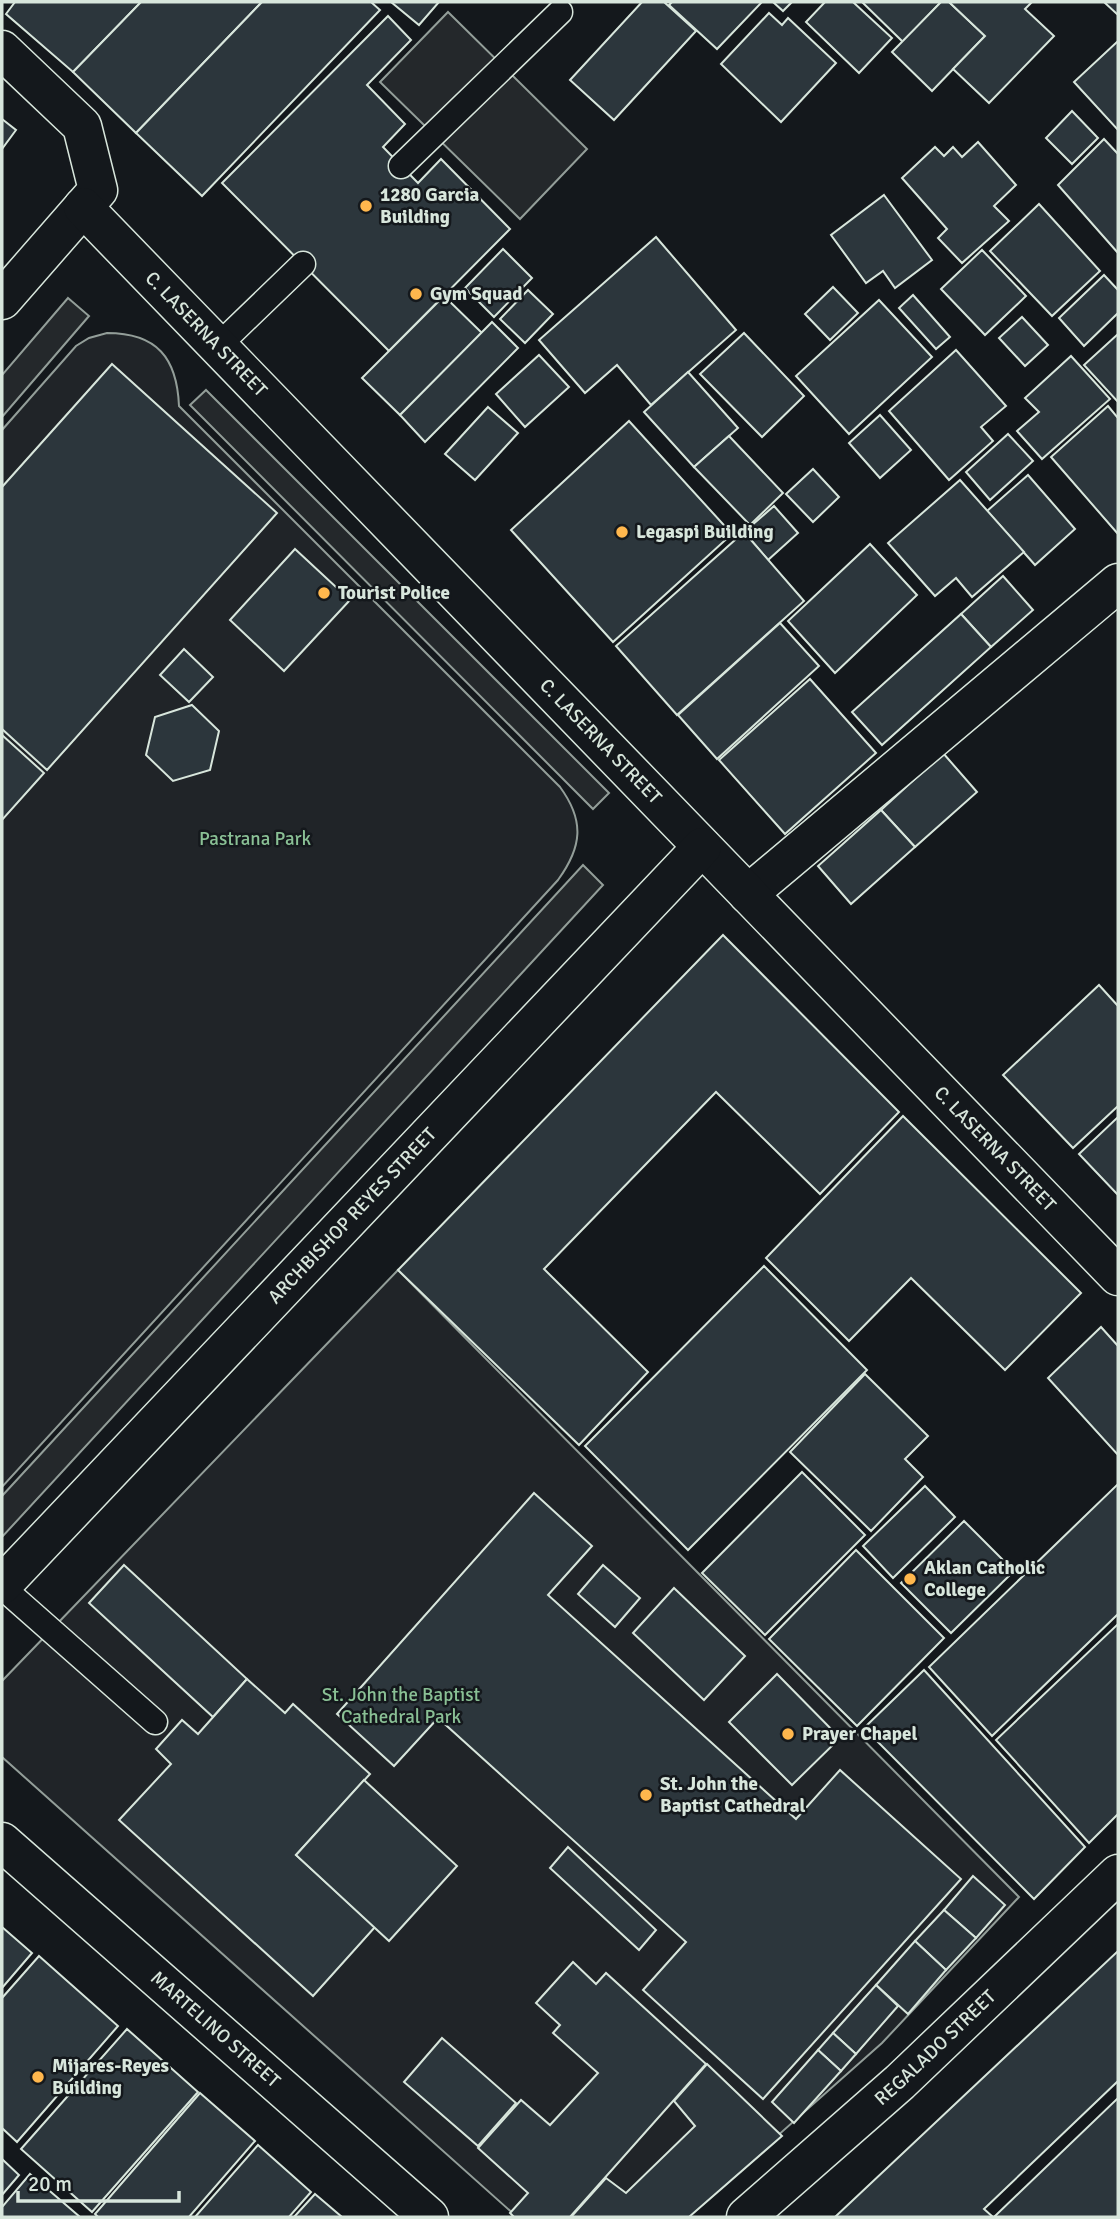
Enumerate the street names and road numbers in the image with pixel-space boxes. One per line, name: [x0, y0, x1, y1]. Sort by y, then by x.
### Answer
street label: C. LASERNA STREET: [140, 266, 273, 402]
street label: C. LASERNA STREET: [534, 674, 667, 810]
street label: C. LASERNA STREET: [929, 1081, 1061, 1217]
street label: ARCHBISHOP REYES STREET: [263, 1122, 442, 1309]
street label: MARTELINO STREET: [146, 1966, 286, 2093]
street label: REGALADO STREET: [870, 1984, 1002, 2111]

